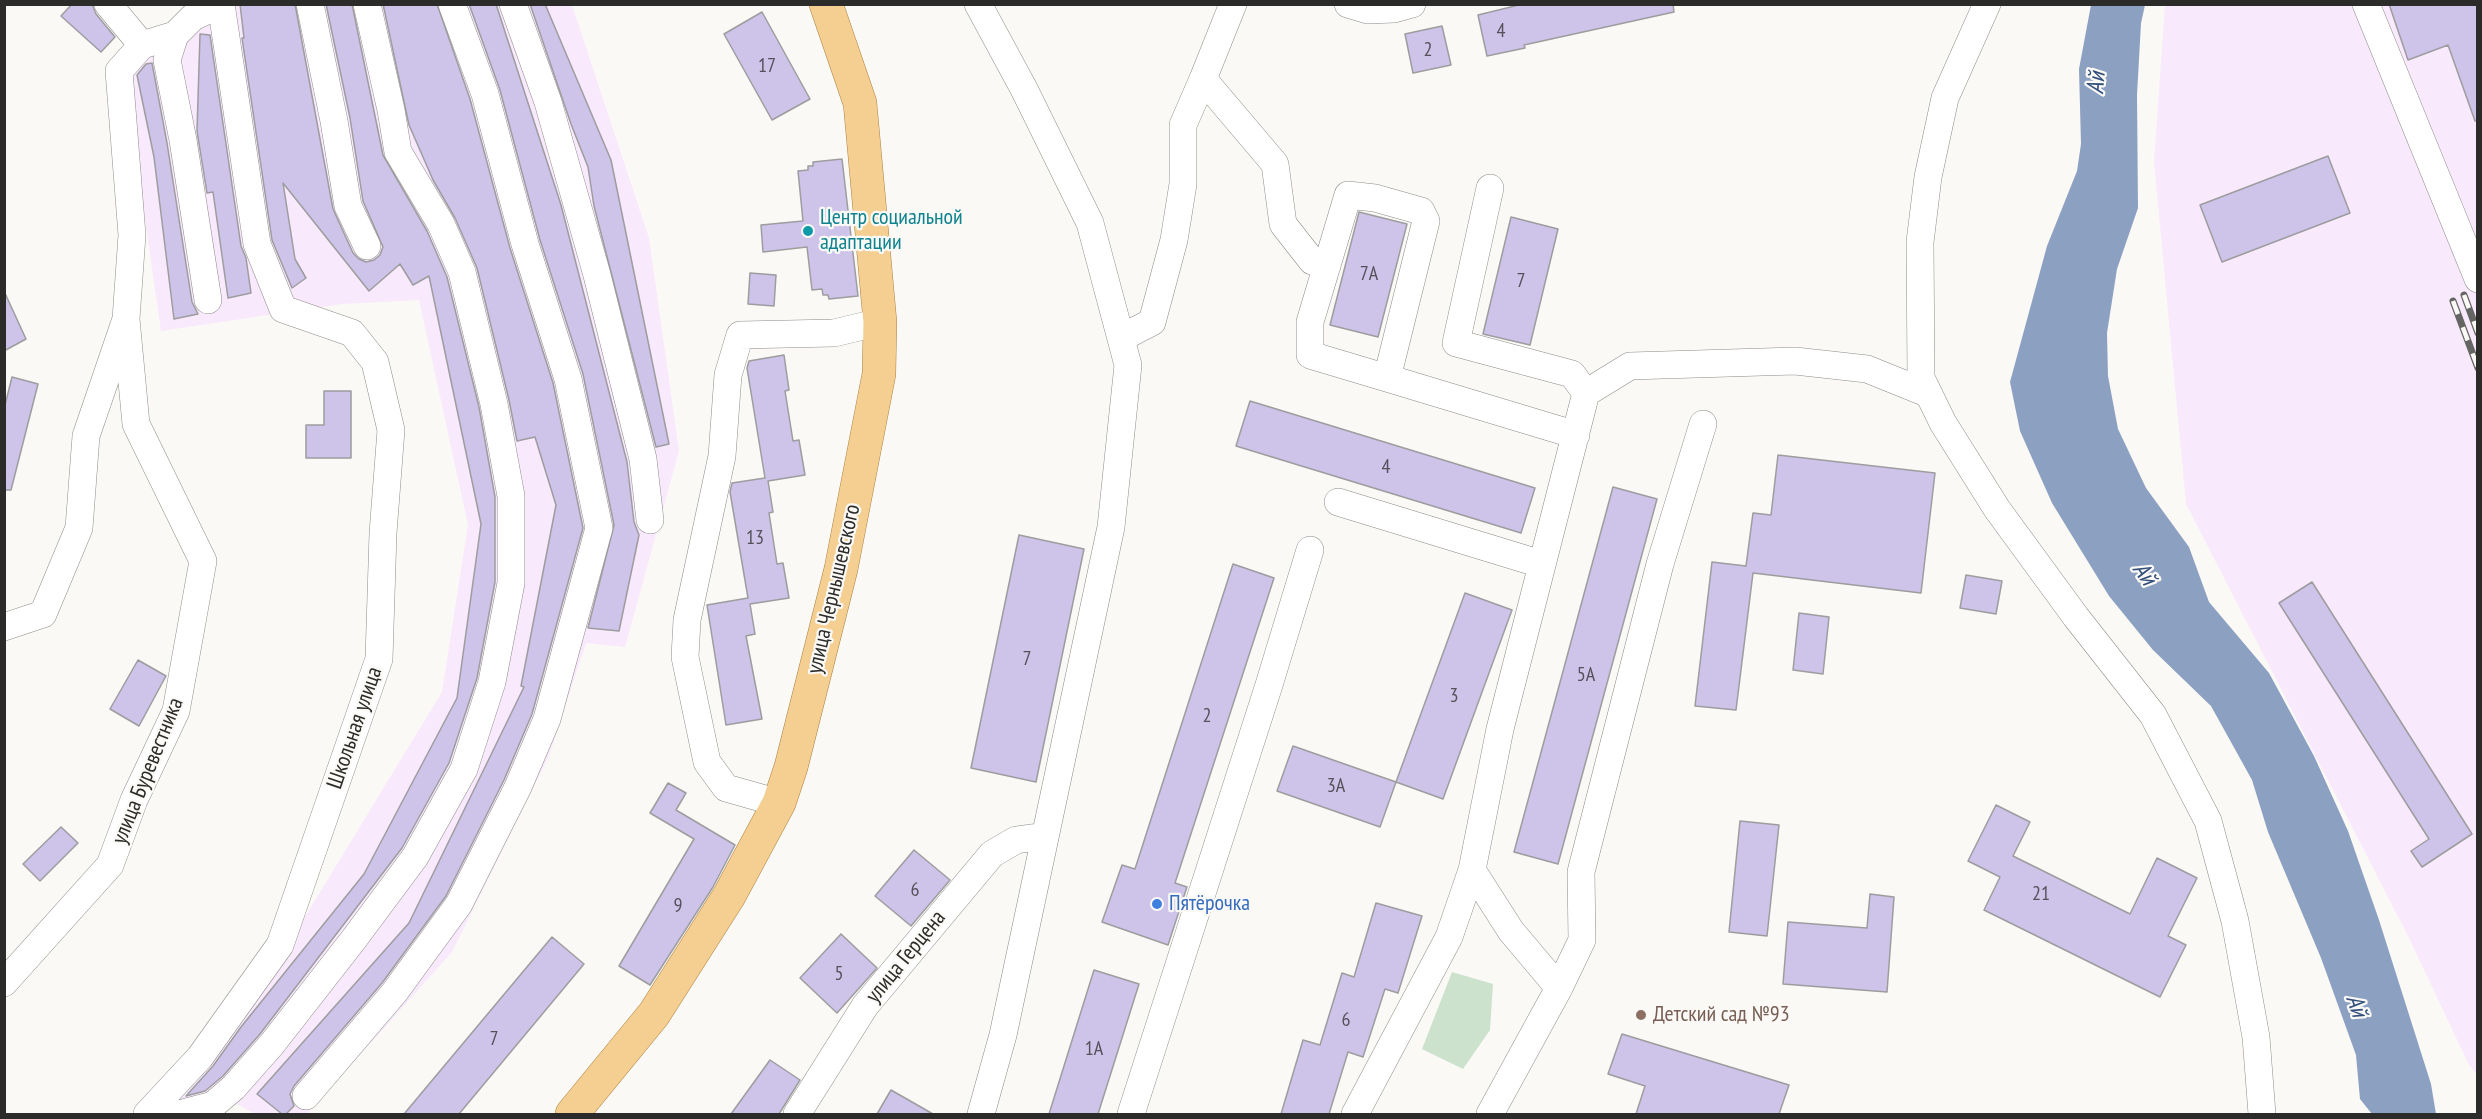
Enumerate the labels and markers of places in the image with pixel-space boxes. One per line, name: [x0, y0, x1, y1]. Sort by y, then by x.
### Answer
place label: Центр социальной адаптации: [820, 205, 963, 256]
marker: Центр социальной адаптации: [801, 224, 815, 238]
place label: Пятёрочка: [1169, 891, 1250, 917]
marker: Пятёрочка: [1150, 897, 1164, 911]
place label: Детский сад №93: [1653, 1002, 1790, 1028]
marker: Детский сад №93: [1634, 1008, 1648, 1022]

